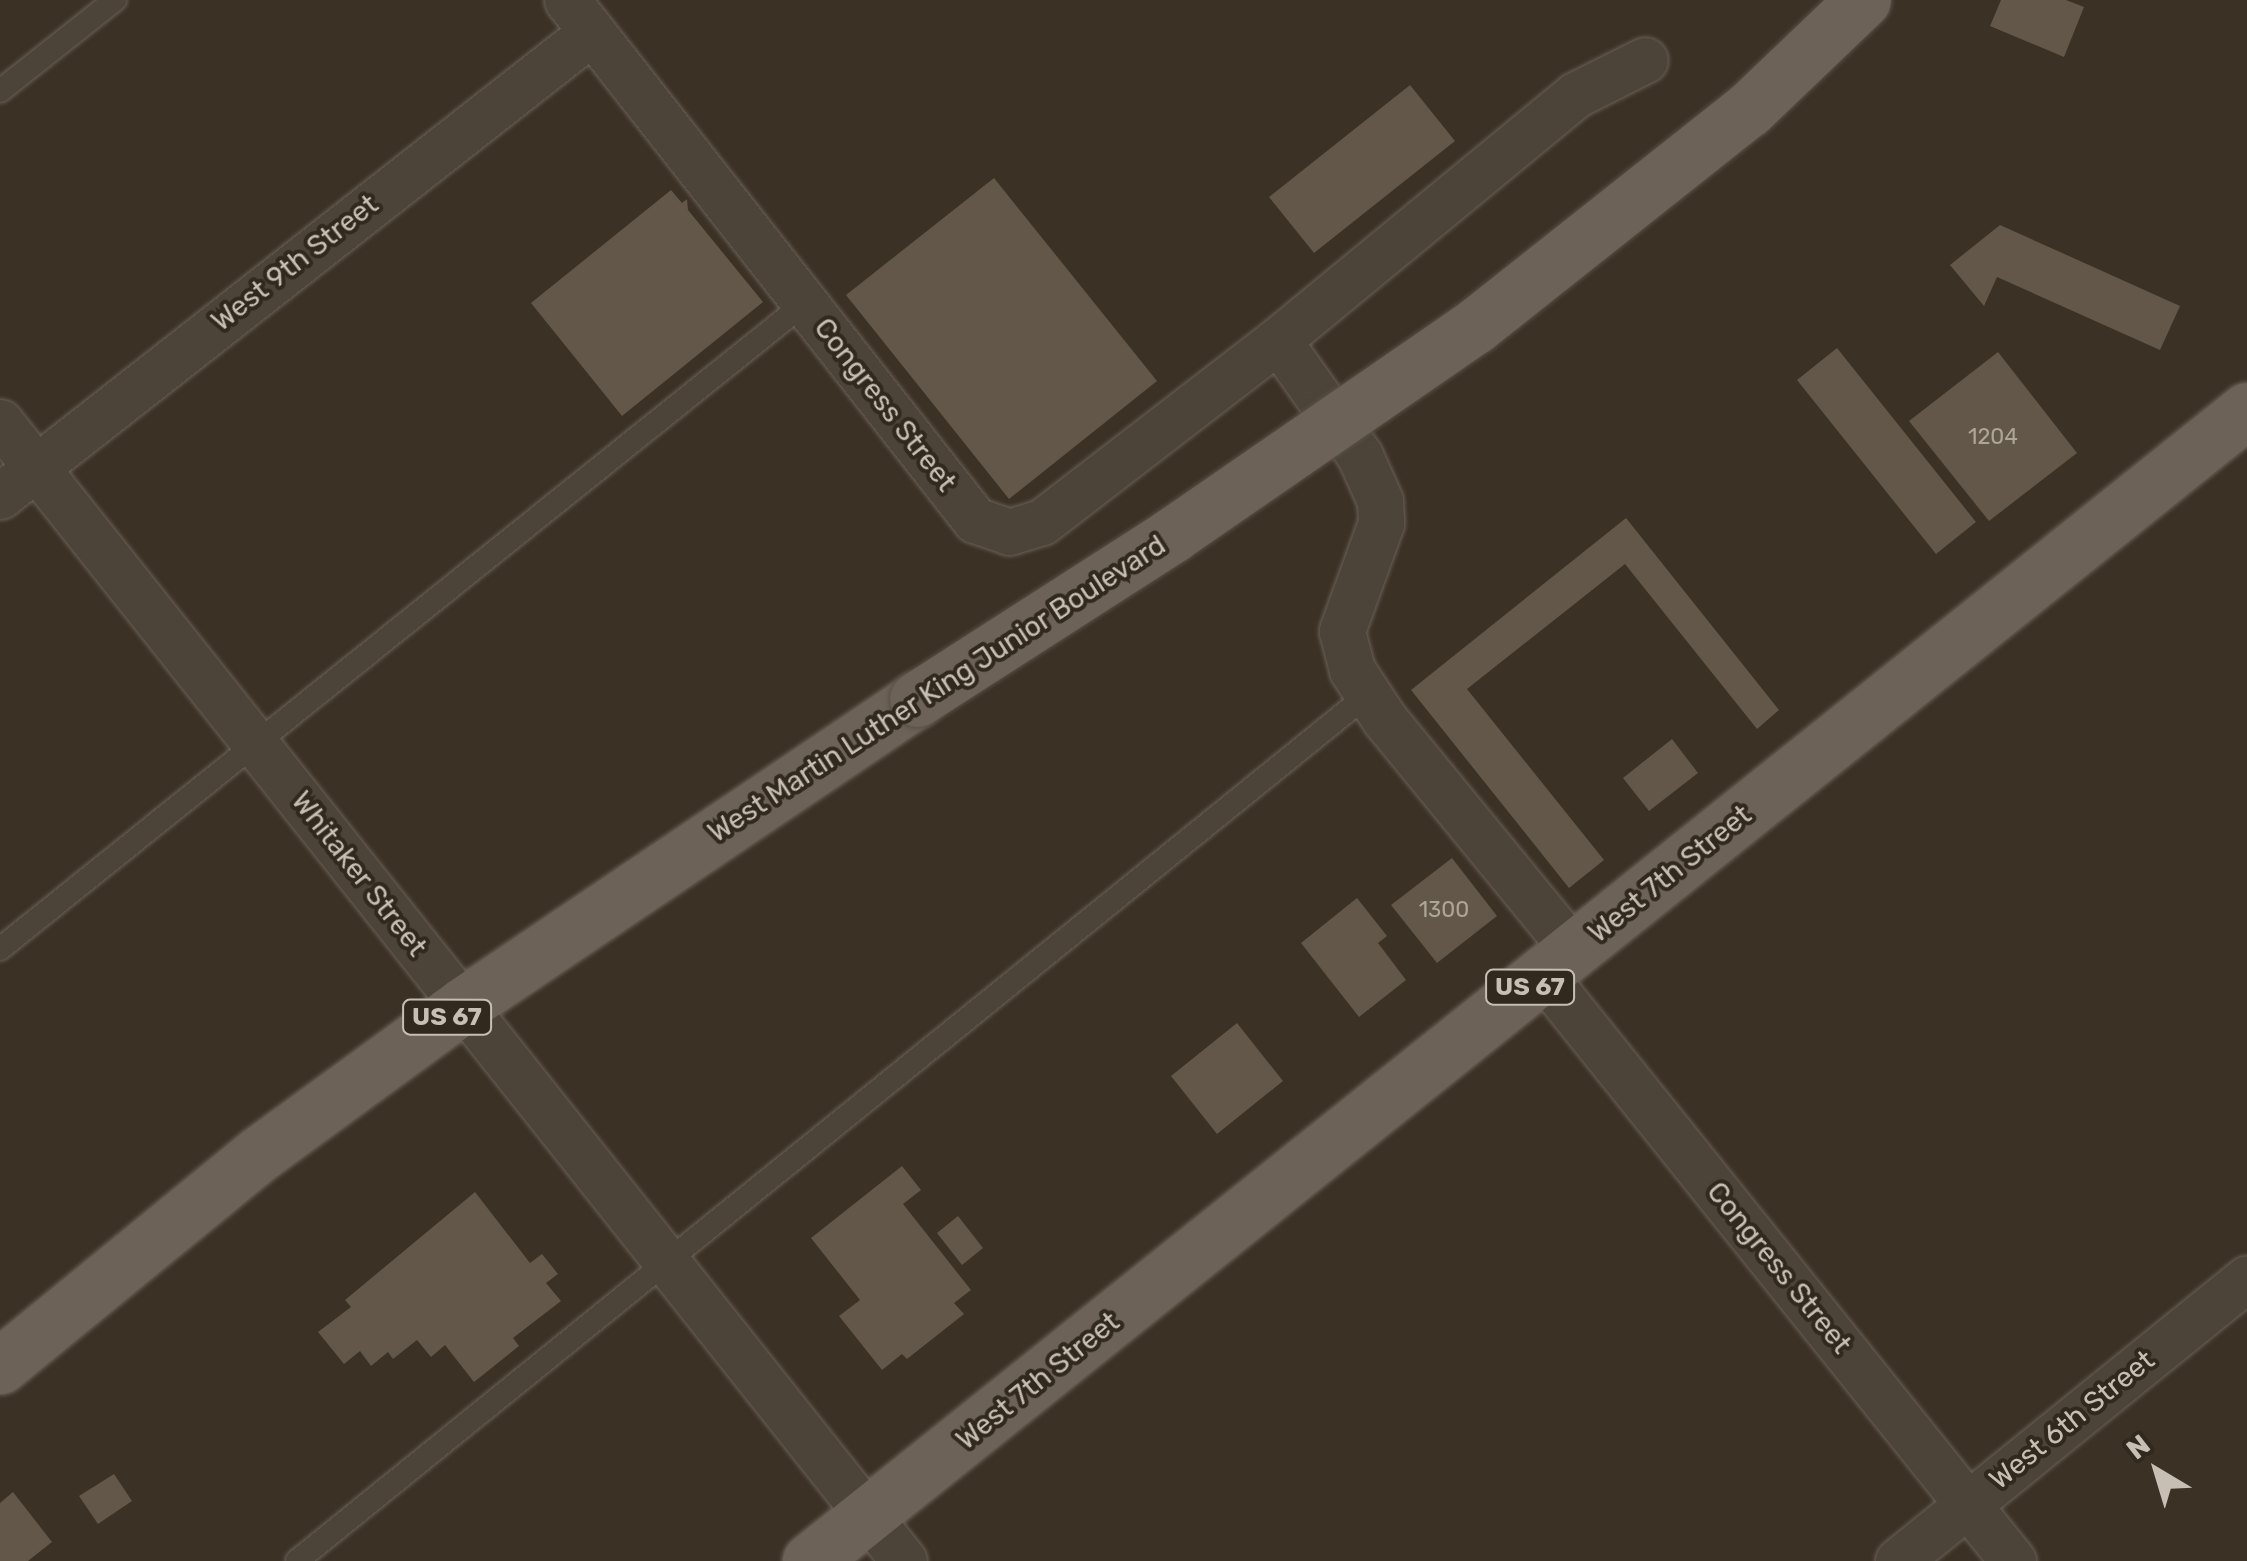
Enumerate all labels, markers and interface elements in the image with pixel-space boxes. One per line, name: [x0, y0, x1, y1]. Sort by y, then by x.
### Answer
street label: West 9th Street: [205, 188, 385, 338]
street label: Congress Street: [807, 312, 963, 498]
house number: 1204: [1968, 424, 2018, 450]
street label: West Martin Luther King Junior Boulevard: [701, 528, 1173, 850]
street label: Whitaker Street: [284, 785, 434, 963]
street label: West 7th Street: [1582, 798, 1758, 950]
house number: 1300: [1419, 897, 1469, 923]
road number: US 67: [1485, 967, 1575, 1007]
road number: US 67: [402, 997, 492, 1037]
street label: Congress Street: [1700, 1176, 1858, 1360]
street label: West 7th Street: [950, 1305, 1126, 1457]
street label: West 6th Street: [1983, 1343, 2161, 1497]
north arrow: [2107, 1421, 2207, 1521]
text: N: [2120, 1428, 2156, 1466]

